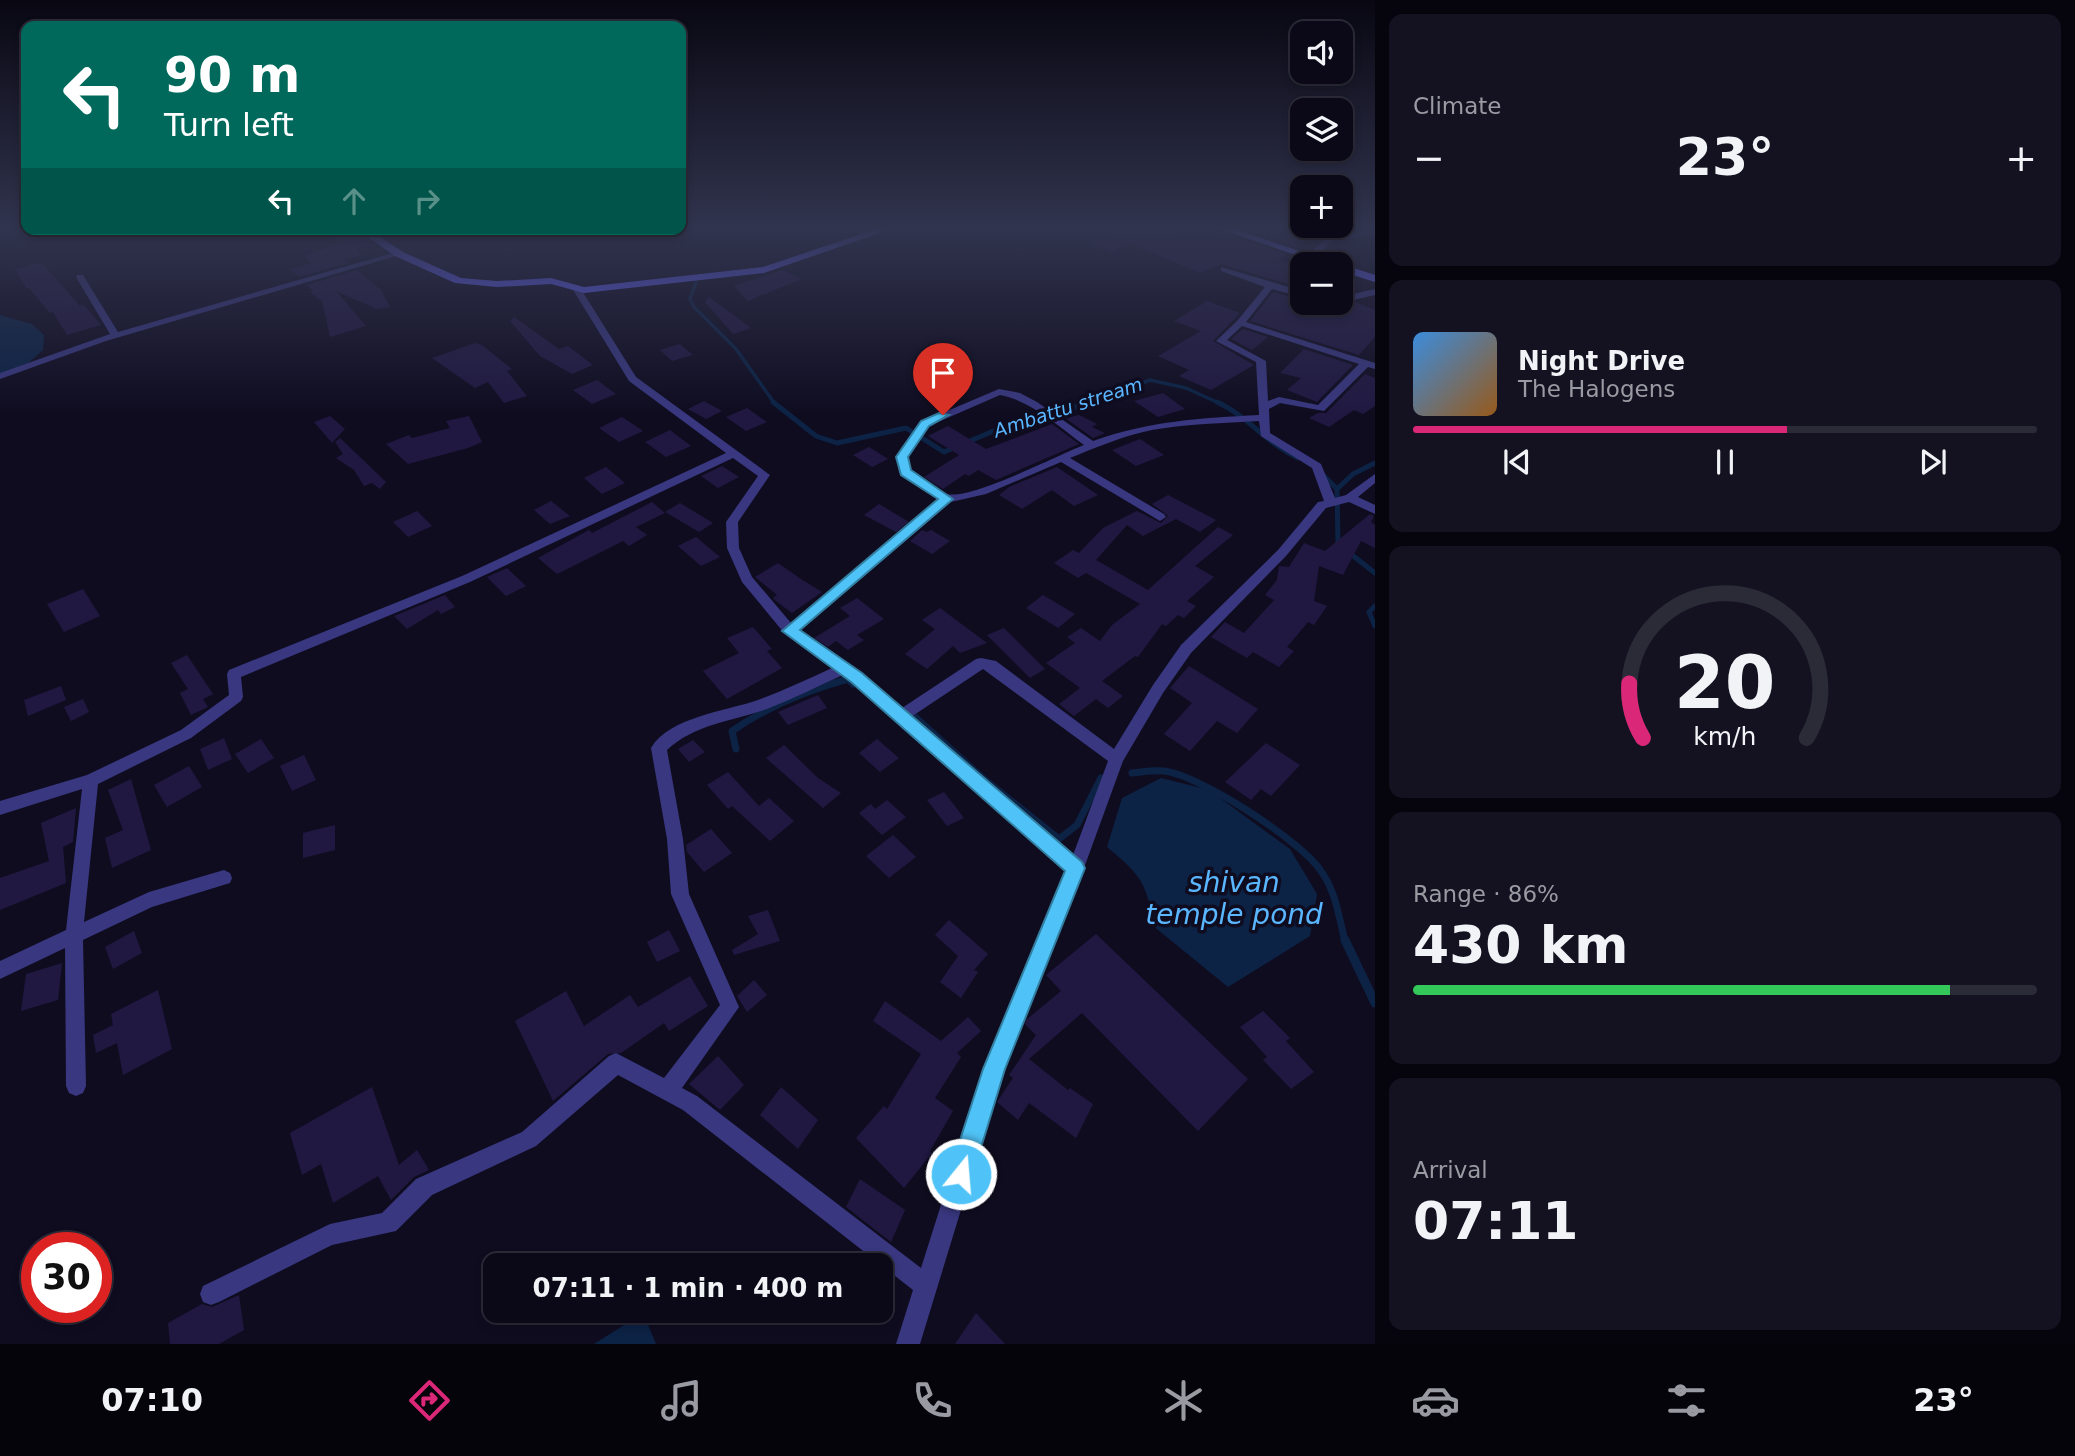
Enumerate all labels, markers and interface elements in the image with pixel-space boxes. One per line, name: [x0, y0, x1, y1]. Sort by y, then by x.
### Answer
map controls: [1290, 21, 1353, 315]
button: sound: [1290, 21, 1353, 84]
text: 90 m: [164, 47, 300, 104]
icon: left: [49, 49, 140, 140]
text: Climate: [1413, 93, 1502, 119]
button: layers: [1290, 98, 1353, 161]
text: Turn left: [164, 106, 294, 144]
text: 23°: [1676, 127, 1774, 187]
text: −: [1413, 136, 1445, 180]
text: +: [2005, 136, 2037, 180]
button: +: [1290, 175, 1353, 238]
icon: left: [262, 182, 300, 220]
icon: ahead: [335, 182, 373, 220]
icon: right: [408, 182, 446, 220]
button: −: [1290, 252, 1353, 315]
pin: [913, 343, 973, 415]
text: Night Drive: [1518, 346, 1685, 376]
icon: arrive: [924, 354, 962, 392]
water label: Ambattu stream: [989, 373, 1145, 442]
text: The Halogens: [1518, 376, 1675, 402]
icon: previous: [1498, 443, 1536, 481]
icon: pause: [1706, 443, 1744, 481]
icon: next: [1914, 443, 1952, 481]
text: 20: [1674, 640, 1776, 725]
text: km/h: [1693, 722, 1757, 751]
water label: shivan temple pond: [1145, 866, 1323, 931]
text: Range · 86%: [1413, 881, 1559, 907]
text: 430 km: [1413, 915, 1628, 975]
position arrow: [924, 1137, 998, 1211]
text: Arrival: [1413, 1157, 1488, 1183]
text: 07:11: [1413, 1191, 1579, 1251]
speed limit sign: 30: [21, 1232, 112, 1323]
text: 07:11 · 1 min · 400 m: [533, 1273, 843, 1303]
icon: directions: [405, 1376, 454, 1425]
icon: music: [657, 1376, 706, 1425]
icon: phone: [908, 1376, 957, 1425]
icon: climate: [1159, 1376, 1208, 1425]
icon: car: [1411, 1376, 1460, 1425]
icon: filters: [1662, 1376, 1711, 1425]
text: 07:10: [101, 1381, 203, 1419]
text: 23°: [1913, 1381, 1974, 1419]

